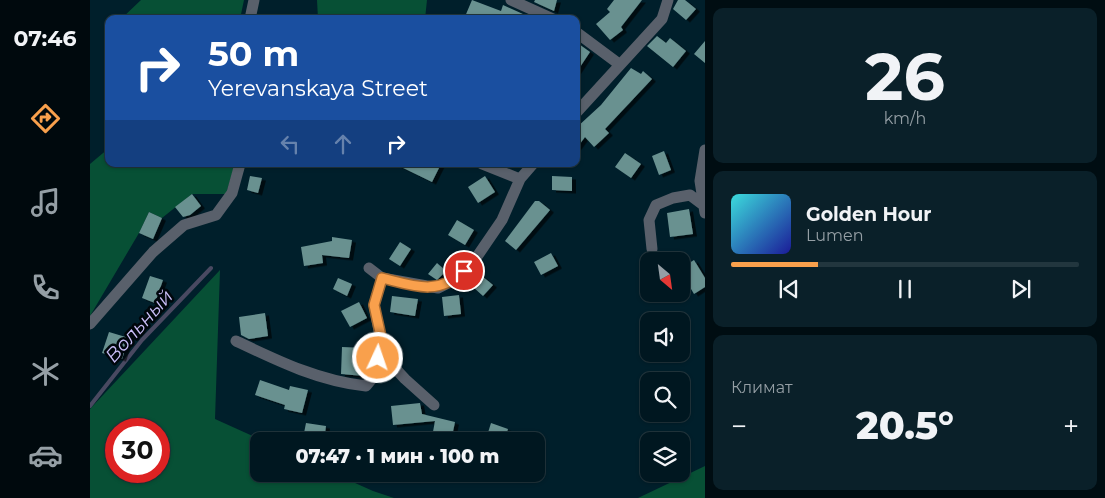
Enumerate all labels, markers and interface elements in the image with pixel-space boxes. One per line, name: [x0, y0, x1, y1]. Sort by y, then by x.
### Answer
text: 07:46: [14, 25, 77, 52]
text: 50 m: [208, 32, 299, 75]
icon: right: [125, 35, 190, 100]
text: 26: [865, 37, 945, 116]
text: Yerevanskaya Street: [208, 75, 428, 102]
icon: directions: [28, 101, 63, 136]
text: km/h: [884, 109, 926, 128]
icon: left: [276, 130, 304, 158]
icon: ahead: [329, 130, 357, 158]
icon: right: [382, 130, 410, 158]
icon: music: [28, 185, 63, 220]
text: Golden Hour: [806, 203, 932, 226]
text: Lumen: [806, 226, 864, 245]
pin: [443, 250, 485, 292]
north arrow: [640, 252, 690, 302]
map controls: [640, 252, 690, 482]
icon: arrive: [450, 257, 478, 285]
icon: phone: [28, 270, 63, 305]
icon: previous: [775, 275, 803, 303]
icon: pause: [891, 275, 919, 303]
icon: next: [1007, 275, 1035, 303]
water label: Вольный: [100, 285, 178, 367]
button: sound: [640, 312, 690, 362]
position arrow: [351, 331, 403, 383]
icon: climate: [28, 354, 63, 389]
button: search: [640, 372, 690, 422]
text: Климат: [731, 378, 793, 397]
text: 20.5°: [856, 402, 954, 449]
text: −: [731, 409, 747, 443]
text: +: [1063, 409, 1079, 443]
speed limit sign: 30: [105, 418, 170, 483]
button: layers: [640, 432, 690, 482]
icon: car: [28, 438, 63, 473]
text: 07:47 · 1 мин · 100 m: [296, 445, 499, 468]

